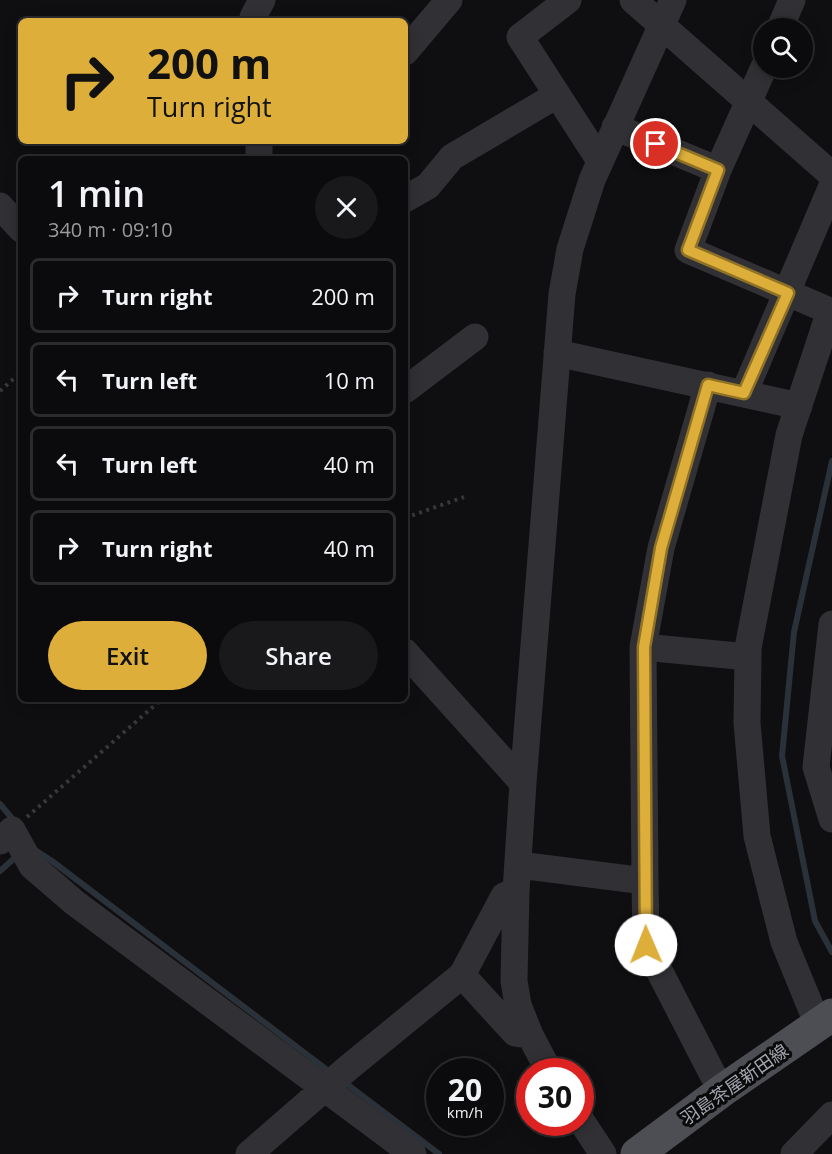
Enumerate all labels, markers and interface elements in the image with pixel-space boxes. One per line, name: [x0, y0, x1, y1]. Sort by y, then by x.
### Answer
map controls: [753, 18, 813, 78]
button: search: [753, 18, 813, 78]
text: 200 m: [147, 34, 271, 91]
icon: right: [48, 42, 126, 120]
text: Turn right: [147, 88, 272, 125]
pin: [630, 118, 681, 169]
icon: arrive: [639, 127, 672, 160]
text: 1 min: [48, 169, 145, 218]
button: close: [315, 176, 378, 239]
text: 340 m · 09:10: [48, 216, 173, 243]
icon: right: [51, 279, 84, 312]
text: Turn right: [102, 281, 213, 311]
text: 200 m: [311, 281, 375, 311]
icon: left: [51, 363, 84, 396]
text: Turn left: [102, 365, 197, 395]
text: 10 m: [324, 365, 375, 395]
icon: left: [51, 447, 84, 480]
text: Turn left: [102, 449, 197, 479]
text: 40 m: [324, 449, 375, 479]
icon: right: [51, 531, 84, 564]
text: Turn right: [102, 533, 213, 563]
text: 40 m: [324, 533, 375, 563]
button: Exit: [48, 621, 207, 690]
button: Share: [219, 621, 378, 690]
position arrow: [614, 913, 678, 977]
street label: 羽島茶屋新田線: [676, 1038, 792, 1130]
speed limit sign: 30: [516, 1058, 594, 1136]
text: 20: [448, 1069, 482, 1110]
text: km/h: [447, 1102, 483, 1122]

